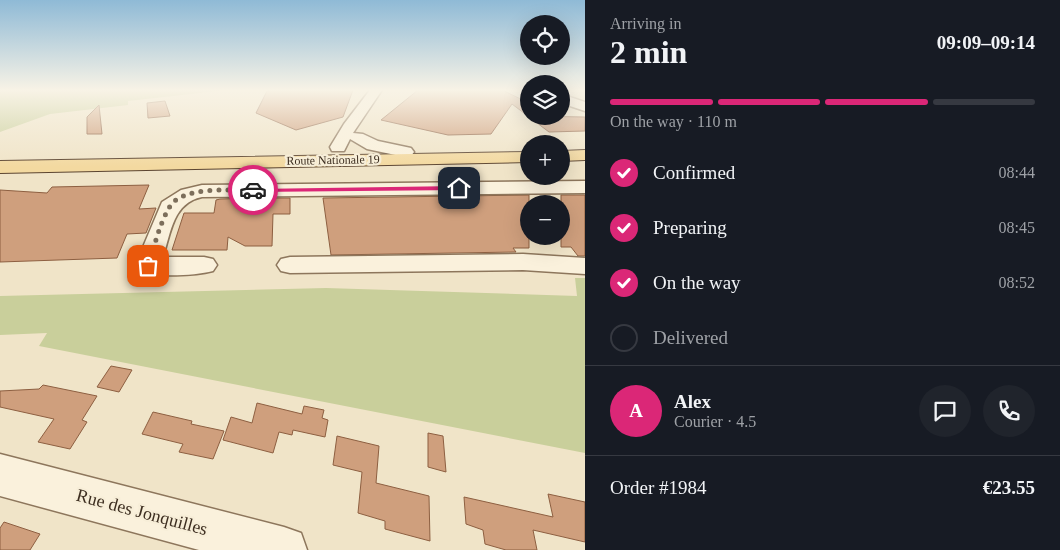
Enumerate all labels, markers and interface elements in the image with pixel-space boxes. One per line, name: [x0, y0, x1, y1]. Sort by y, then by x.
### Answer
map controls: [520, 15, 570, 245]
button: locate: [520, 15, 570, 65]
text: Arriving in: [610, 15, 682, 32]
text: 09:09–09:14: [937, 32, 1035, 53]
text: 2 min: [610, 34, 687, 70]
button: layers: [520, 75, 570, 125]
text: On the way · 110 m: [610, 113, 737, 130]
button: +: [520, 135, 570, 185]
street label: Route Nationale 19: [286, 152, 380, 168]
icon: check: [610, 159, 638, 187]
text: Confirmed: [653, 162, 735, 183]
text: 08:44: [999, 164, 1035, 181]
courier: [228, 165, 278, 215]
pin: [438, 167, 480, 209]
icon: home: [445, 174, 473, 202]
icon: car: [239, 176, 267, 204]
button: −: [520, 195, 570, 245]
icon: check: [610, 214, 638, 242]
text: Preparing: [653, 217, 727, 238]
text: 08:45: [999, 219, 1035, 236]
pin: [127, 245, 169, 287]
icon: bag: [134, 252, 162, 280]
icon: check: [610, 269, 638, 297]
text: On the way: [653, 272, 741, 293]
text: 08:52: [999, 274, 1035, 291]
text: Delivered: [653, 327, 728, 348]
button: chat: [919, 385, 971, 437]
button: phone: [983, 385, 1035, 437]
text: Alex: [674, 391, 711, 412]
text: A: [629, 400, 643, 421]
text: Courier · 4.5: [674, 413, 756, 430]
text: Order #1984: [610, 477, 707, 498]
text: €23.55: [983, 477, 1035, 498]
street label: Rue des Jonquilles: [74, 485, 210, 539]

